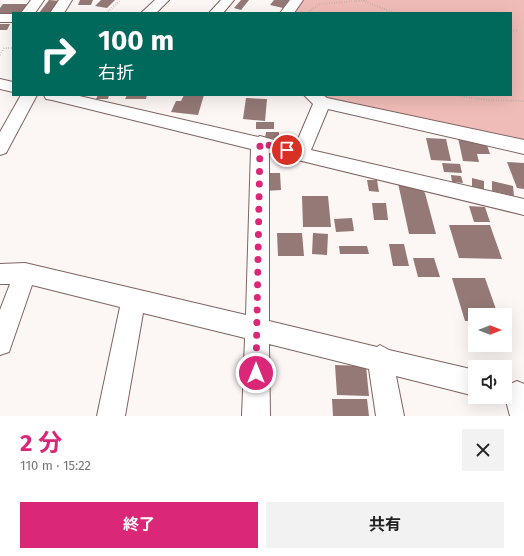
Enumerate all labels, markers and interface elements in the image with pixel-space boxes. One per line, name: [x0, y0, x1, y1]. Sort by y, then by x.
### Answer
text: 100 m: [98, 24, 174, 57]
icon: right: [32, 28, 84, 80]
text: 右折: [98, 62, 134, 84]
pin: [270, 133, 304, 167]
icon: arrive: [276, 139, 298, 161]
north arrow: [468, 308, 512, 352]
map controls: [468, 308, 512, 404]
position arrow: [235, 352, 277, 394]
button: sound: [468, 360, 512, 404]
text: 2 分: [20, 429, 62, 457]
button: close: [462, 429, 504, 471]
text: 110 m · 15:22: [20, 458, 91, 473]
button: 終了: [20, 502, 258, 548]
button: 共有: [266, 502, 504, 548]

